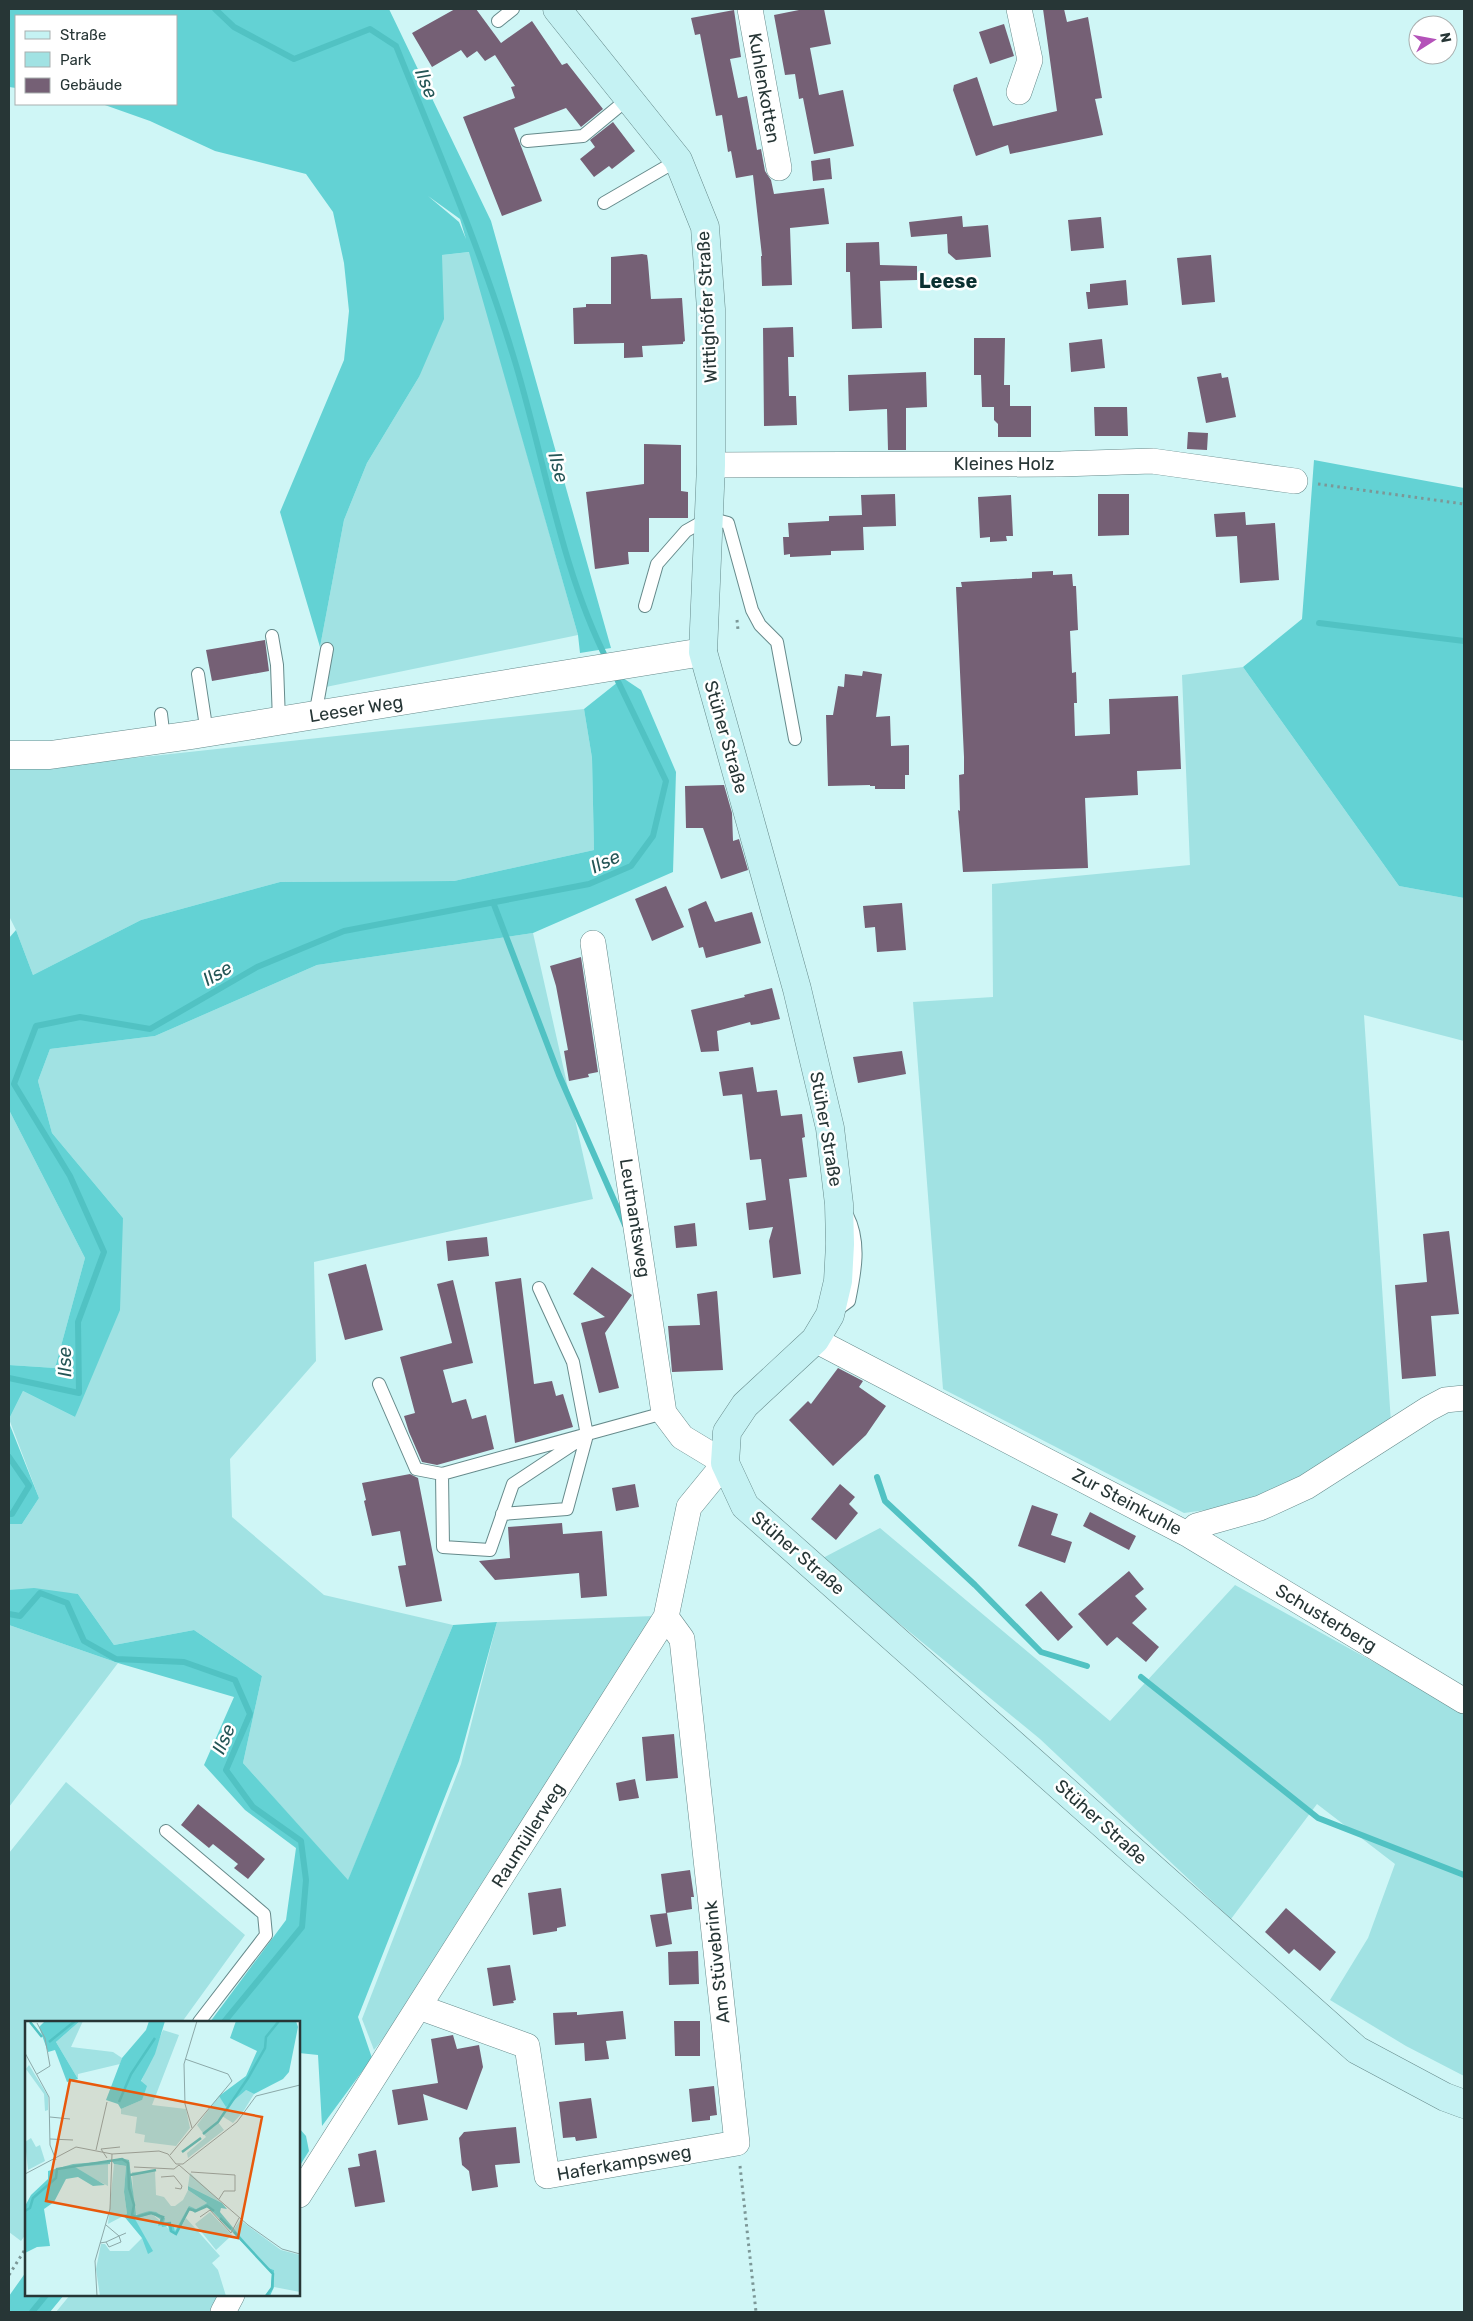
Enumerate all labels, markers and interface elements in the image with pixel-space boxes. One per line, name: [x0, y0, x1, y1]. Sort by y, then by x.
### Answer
legend: [15, 15, 178, 105]
north arrow: [1408, 15, 1458, 65]
text: Straße: [60, 26, 106, 44]
street label: Kuhlenkotten: [743, 31, 785, 145]
text: N: [1436, 31, 1455, 44]
text: Park: [60, 51, 91, 69]
water label: Ilse: [410, 65, 443, 102]
text: Gebäude: [60, 76, 122, 94]
street label: Wittighöfer Straße: [692, 230, 722, 384]
district label: Leese: [919, 269, 977, 293]
water label: Ilse: [544, 450, 574, 485]
street label: Kleines Holz: [954, 453, 1054, 475]
street label: Stüher Straße: [699, 678, 753, 796]
street label: Leeser Weg: [307, 691, 405, 727]
water label: Ilse: [587, 844, 624, 878]
water label: Ilse: [198, 956, 236, 991]
street label: Stüher Straße: [805, 1070, 847, 1188]
street label: Leutnantsweg: [615, 1157, 655, 1279]
water label: Ilse: [53, 1346, 76, 1377]
street label: Zur Steinkuhle: [1068, 1464, 1186, 1540]
street label: Stüher Straße: [747, 1506, 849, 1600]
street label: Schusterberg: [1271, 1579, 1381, 1657]
water label: Ilse: [207, 1720, 240, 1758]
street label: Stüher Straße: [1050, 1775, 1152, 1869]
street label: Raumüllerweg: [487, 1778, 569, 1892]
street label: Am Stüvebrink: [700, 1899, 734, 2024]
inset map: [25, 2021, 300, 2296]
street label: Haferkampsweg: [555, 2140, 693, 2186]

